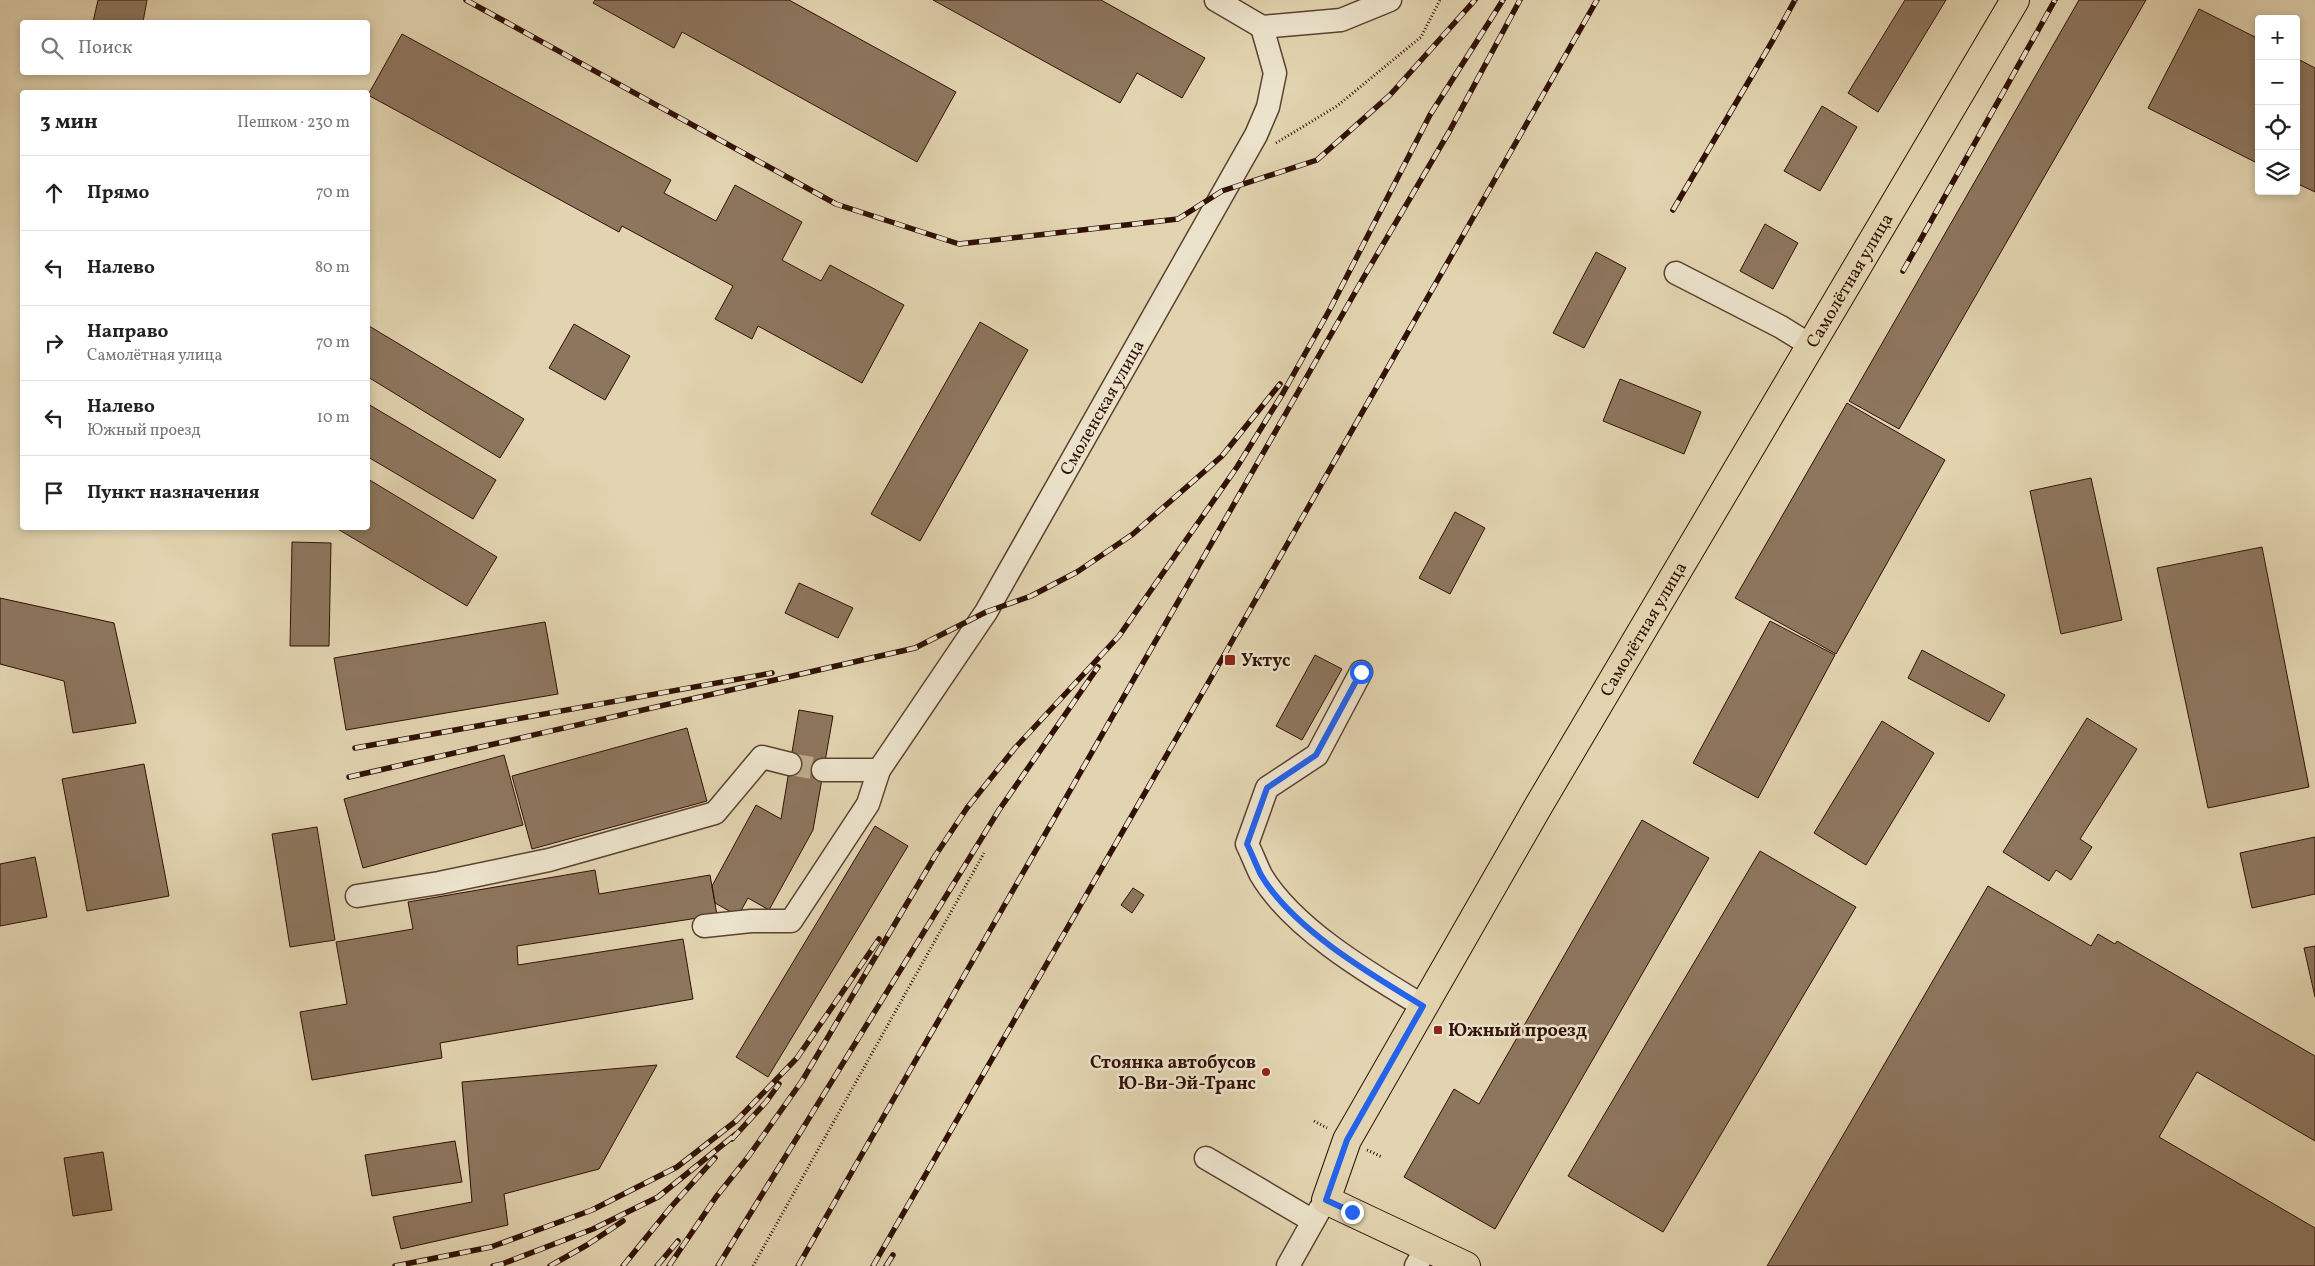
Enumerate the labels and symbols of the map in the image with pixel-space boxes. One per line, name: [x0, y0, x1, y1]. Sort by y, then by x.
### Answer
street label: Самолётная улица: [1801, 209, 1900, 353]
street label: Смоленская улица: [1055, 336, 1152, 481]
street label: Самолётная улица: [1595, 558, 1694, 702]
place label: Уктус: [1241, 649, 1290, 674]
marker: Уктус: [1223, 653, 1237, 667]
route start: [1350, 661, 1373, 684]
place label: Южный проезд: [1448, 1019, 1587, 1044]
marker: Южный проезд: [1432, 1024, 1444, 1036]
place label: Стоянка автобусов Ю-Ви-Эй-Транс: [1090, 1051, 1256, 1097]
marker: Стоянка автобусов Ю-Ви-Эй-Транс: [1260, 1066, 1272, 1078]
route end: [1341, 1201, 1364, 1224]

